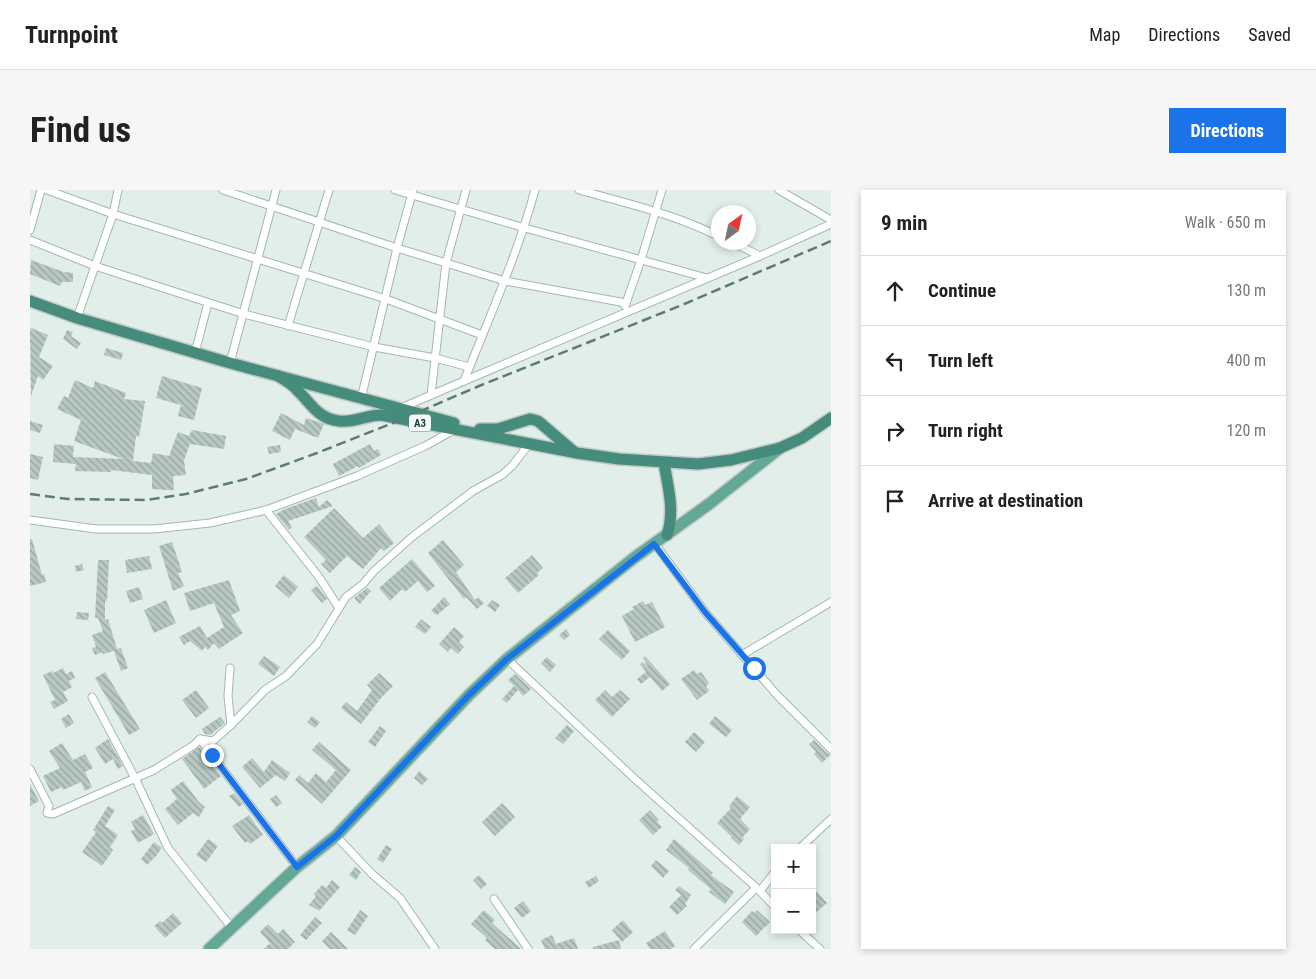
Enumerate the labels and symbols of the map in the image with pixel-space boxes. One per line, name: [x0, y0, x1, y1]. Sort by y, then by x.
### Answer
north arrow: [711, 205, 756, 250]
road number: A3: [409, 414, 431, 432]
route start: [743, 657, 766, 680]
route end: [201, 744, 224, 767]

